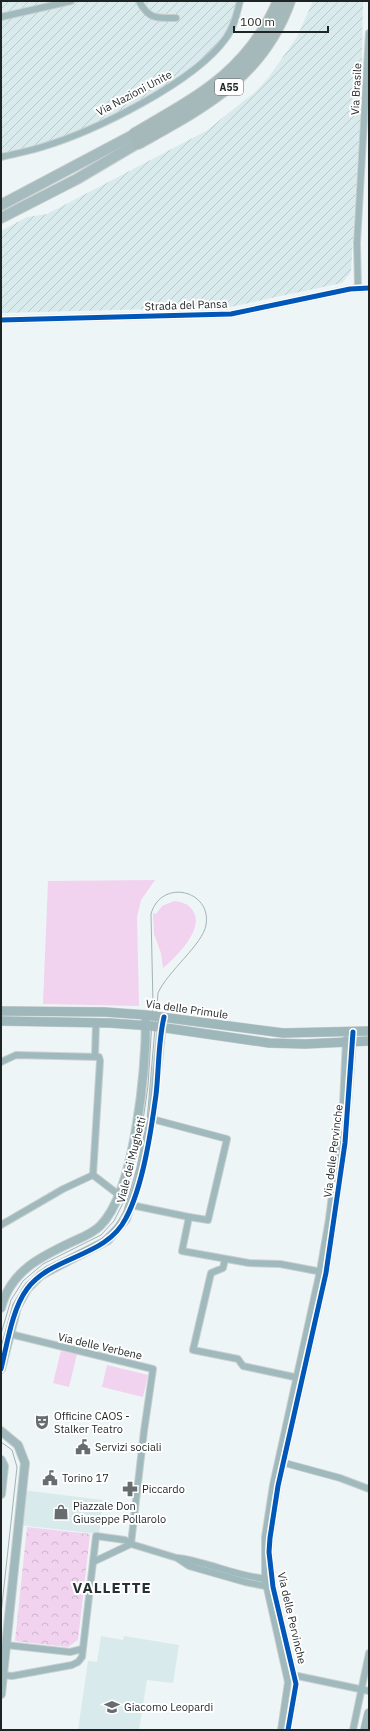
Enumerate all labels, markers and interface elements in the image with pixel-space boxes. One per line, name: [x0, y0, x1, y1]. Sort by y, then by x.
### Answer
scale bar: [234, 8, 328, 34]
text: 100 m: [240, 14, 275, 29]
street label: Via Brasile: [348, 63, 364, 115]
street label: Via Nazioni Unite: [94, 67, 174, 119]
road number: A55: [215, 79, 243, 95]
street label: Strada del Pansa: [144, 297, 228, 313]
street label: Via delle Primule: [145, 996, 229, 1022]
street label: Via delle Pervinche: [320, 1104, 346, 1198]
street label: Viale dei Mughetti: [114, 1115, 148, 1205]
street label: Via delle Verbene: [56, 1329, 144, 1363]
place label: Officine CAOS - Stalker Teatro: [54, 1409, 130, 1436]
theatre icon: Officine CAOS - Stalker Teatro: [33, 1413, 51, 1431]
public building icon: Servizi sociali: [74, 1438, 92, 1456]
place label: Servizi sociali: [95, 1440, 162, 1454]
public building icon: Torino 17: [41, 1469, 59, 1487]
place label: Torino 17: [62, 1471, 109, 1485]
pharmacy icon: Piccardo: [121, 1480, 139, 1498]
place label: Piccardo: [142, 1482, 185, 1496]
place label: Piazzale Don Giuseppe Pollarolo: [73, 1499, 166, 1526]
shop icon: Piazzale Don Giuseppe Pollarolo: [52, 1503, 70, 1521]
street label: Via delle Pervinche: [275, 1571, 309, 1665]
district label: VALLETTE: [72, 1578, 152, 1597]
school or university icon: Giacomo Leopardi: [103, 1698, 121, 1716]
place label: Giacomo Leopardi: [124, 1700, 213, 1714]

